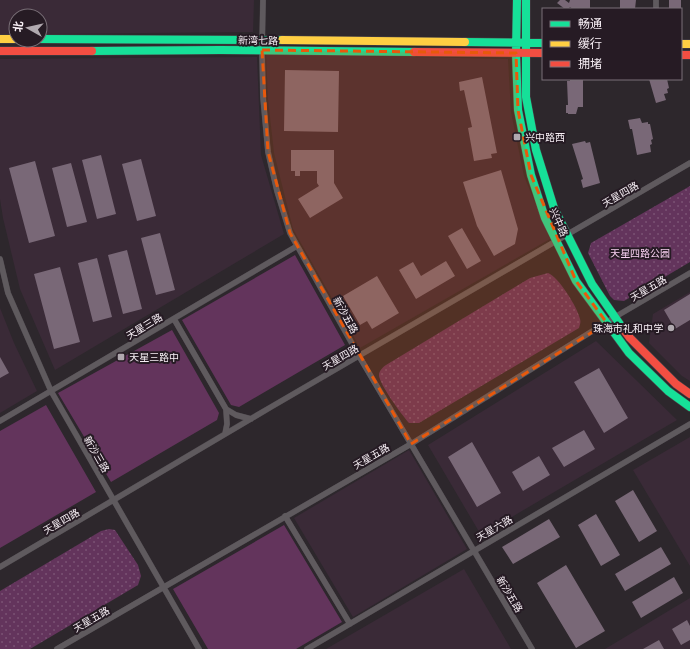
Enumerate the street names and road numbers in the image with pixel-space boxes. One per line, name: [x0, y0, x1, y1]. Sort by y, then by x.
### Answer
street label: 新湾七路: [238, 34, 278, 48]
street label: 天星四路: [600, 179, 641, 211]
street label: 兴中路: [546, 206, 571, 239]
street label: 天星五路: [628, 273, 669, 305]
street label: 新沙五路: [329, 295, 361, 336]
street label: 天星三路: [124, 311, 165, 343]
street label: 天星四路: [320, 342, 361, 374]
street label: 新沙三路: [80, 434, 112, 475]
street label: 天星五路: [351, 441, 392, 473]
street label: 天星四路: [41, 506, 82, 538]
street label: 天星六路: [474, 513, 515, 545]
street label: 新沙五路: [493, 574, 525, 615]
street label: 天星五路: [71, 604, 112, 636]

